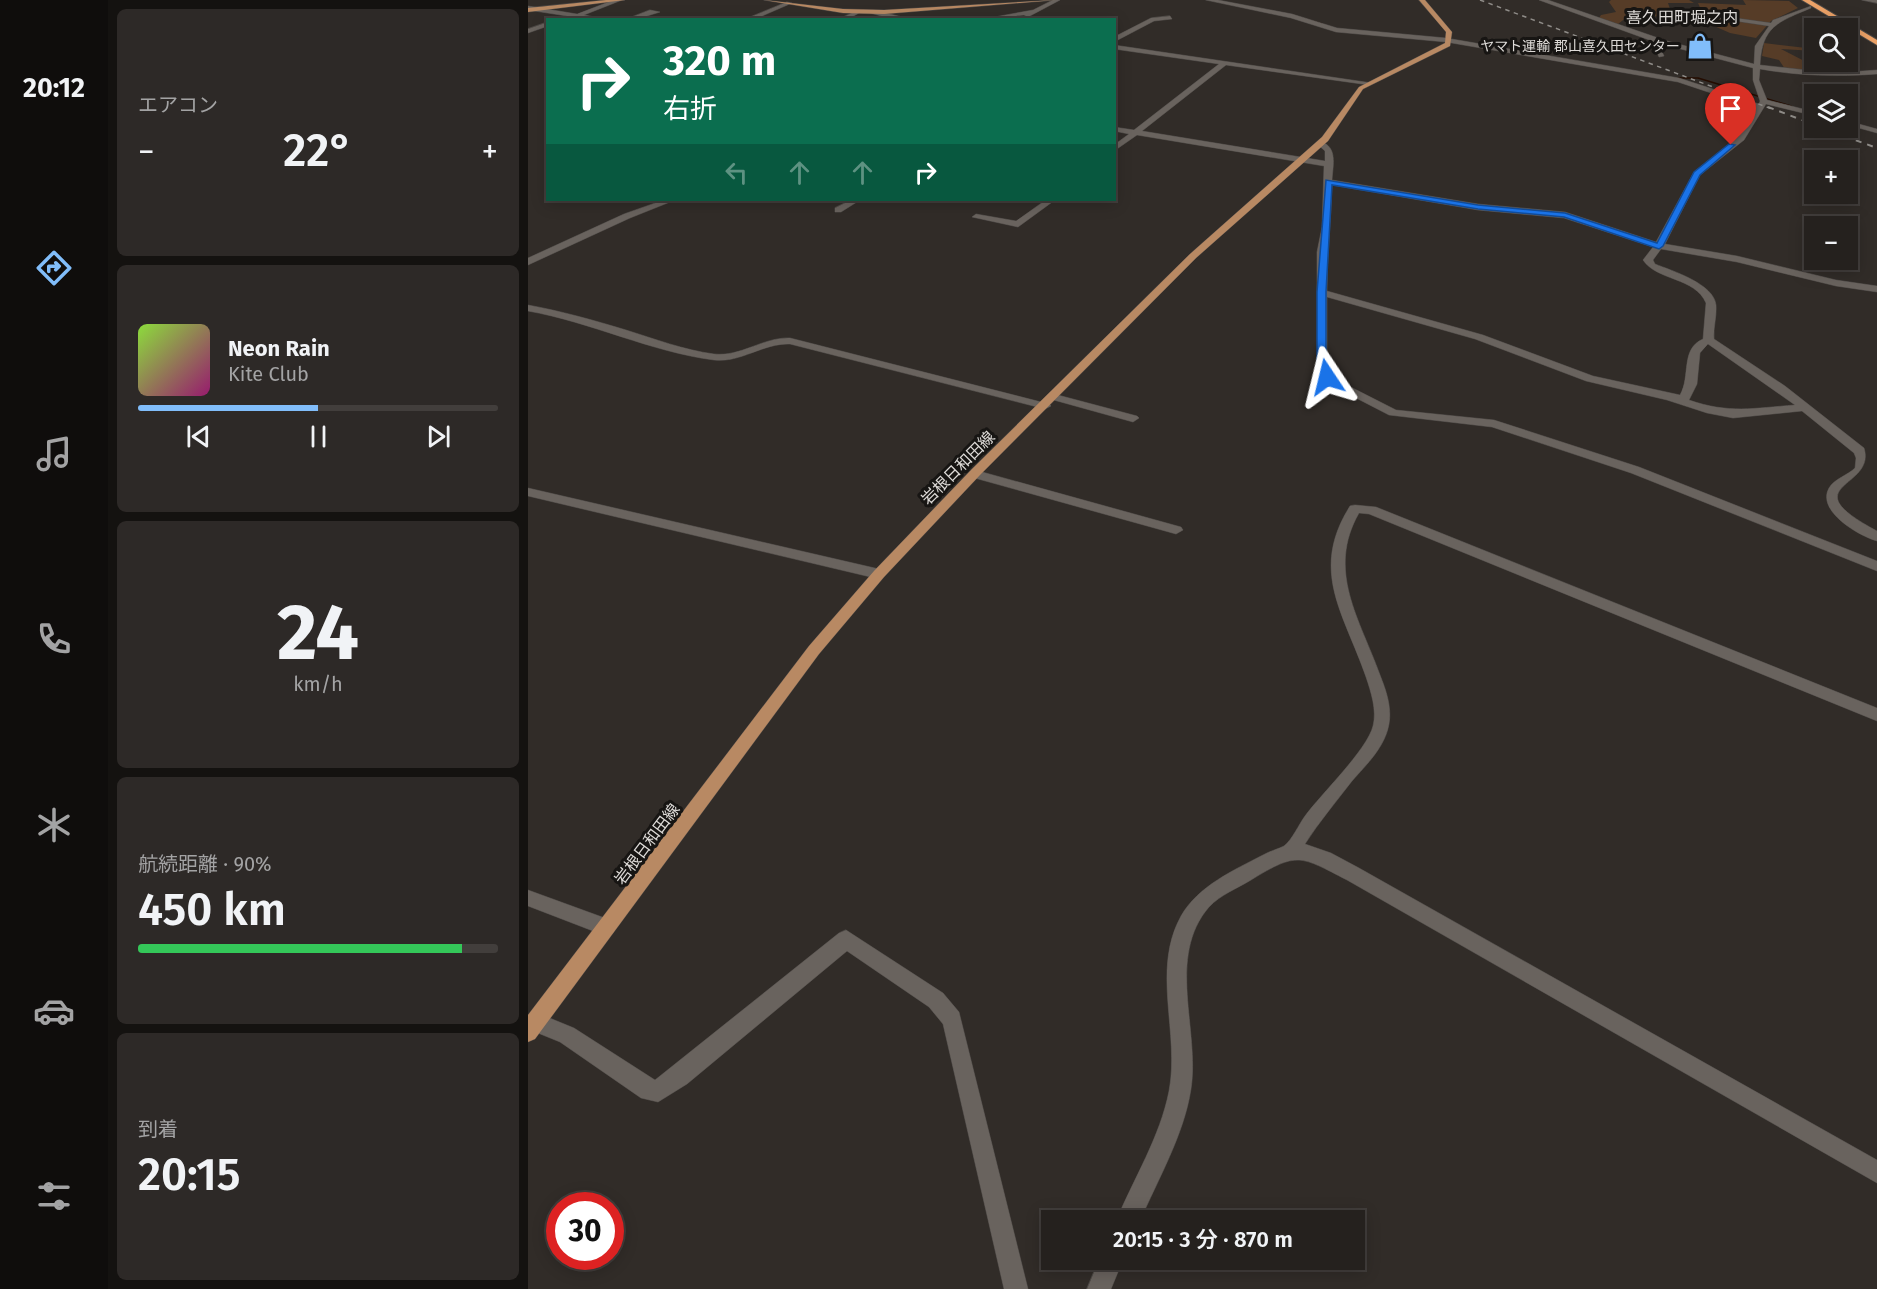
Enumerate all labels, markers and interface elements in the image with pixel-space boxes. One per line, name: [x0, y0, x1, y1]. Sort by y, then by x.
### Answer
district label: 喜久田町堀之内: [1626, 8, 1738, 27]
map controls: [1804, 18, 1858, 270]
button: search: [1804, 18, 1858, 72]
shop icon: ヤマト運輸 郡山喜久田センター: [1685, 31, 1715, 61]
text: 320 m: [663, 36, 776, 86]
place label: ヤマト運輸 郡山喜久田センター: [1480, 38, 1680, 55]
icon: right: [564, 42, 642, 120]
text: 20:12: [23, 72, 85, 104]
pin: [1705, 83, 1756, 145]
button: layers: [1804, 84, 1858, 138]
icon: arrive: [1714, 92, 1747, 125]
text: エアコン: [138, 93, 218, 117]
text: 右折: [663, 93, 717, 125]
text: 22°: [283, 124, 353, 178]
text: −: [138, 132, 155, 172]
text: +: [482, 132, 498, 172]
button: +: [1804, 150, 1858, 204]
icon: left: [720, 156, 753, 189]
icon: ahead: [783, 156, 816, 189]
icon: ahead: [846, 156, 879, 189]
icon: right: [909, 156, 942, 189]
button: −: [1804, 216, 1858, 270]
icon: directions: [33, 247, 75, 289]
text: Neon Rain: [228, 335, 330, 362]
position arrow: [1295, 345, 1359, 409]
text: Kite Club: [228, 362, 309, 386]
icon: previous: [182, 420, 215, 453]
icon: pause: [302, 420, 335, 453]
icon: next: [422, 420, 455, 453]
street label: 岩根日和田線: [917, 427, 999, 509]
icon: music: [33, 433, 75, 475]
text: 24: [277, 586, 359, 680]
icon: phone: [33, 618, 75, 660]
text: km/h: [293, 672, 343, 696]
street label: 岩根日和田線: [611, 800, 683, 888]
icon: climate: [33, 804, 75, 846]
text: 航続距離 · 90%: [138, 852, 272, 876]
text: 450 km: [138, 883, 286, 937]
icon: car: [33, 990, 75, 1032]
text: 到着: [138, 1117, 178, 1141]
text: 20:15: [138, 1148, 241, 1202]
icon: filters: [33, 1175, 75, 1217]
speed limit sign: 30: [546, 1192, 624, 1270]
text: 20:15 · 3 分 · 870 m: [1113, 1226, 1293, 1253]

